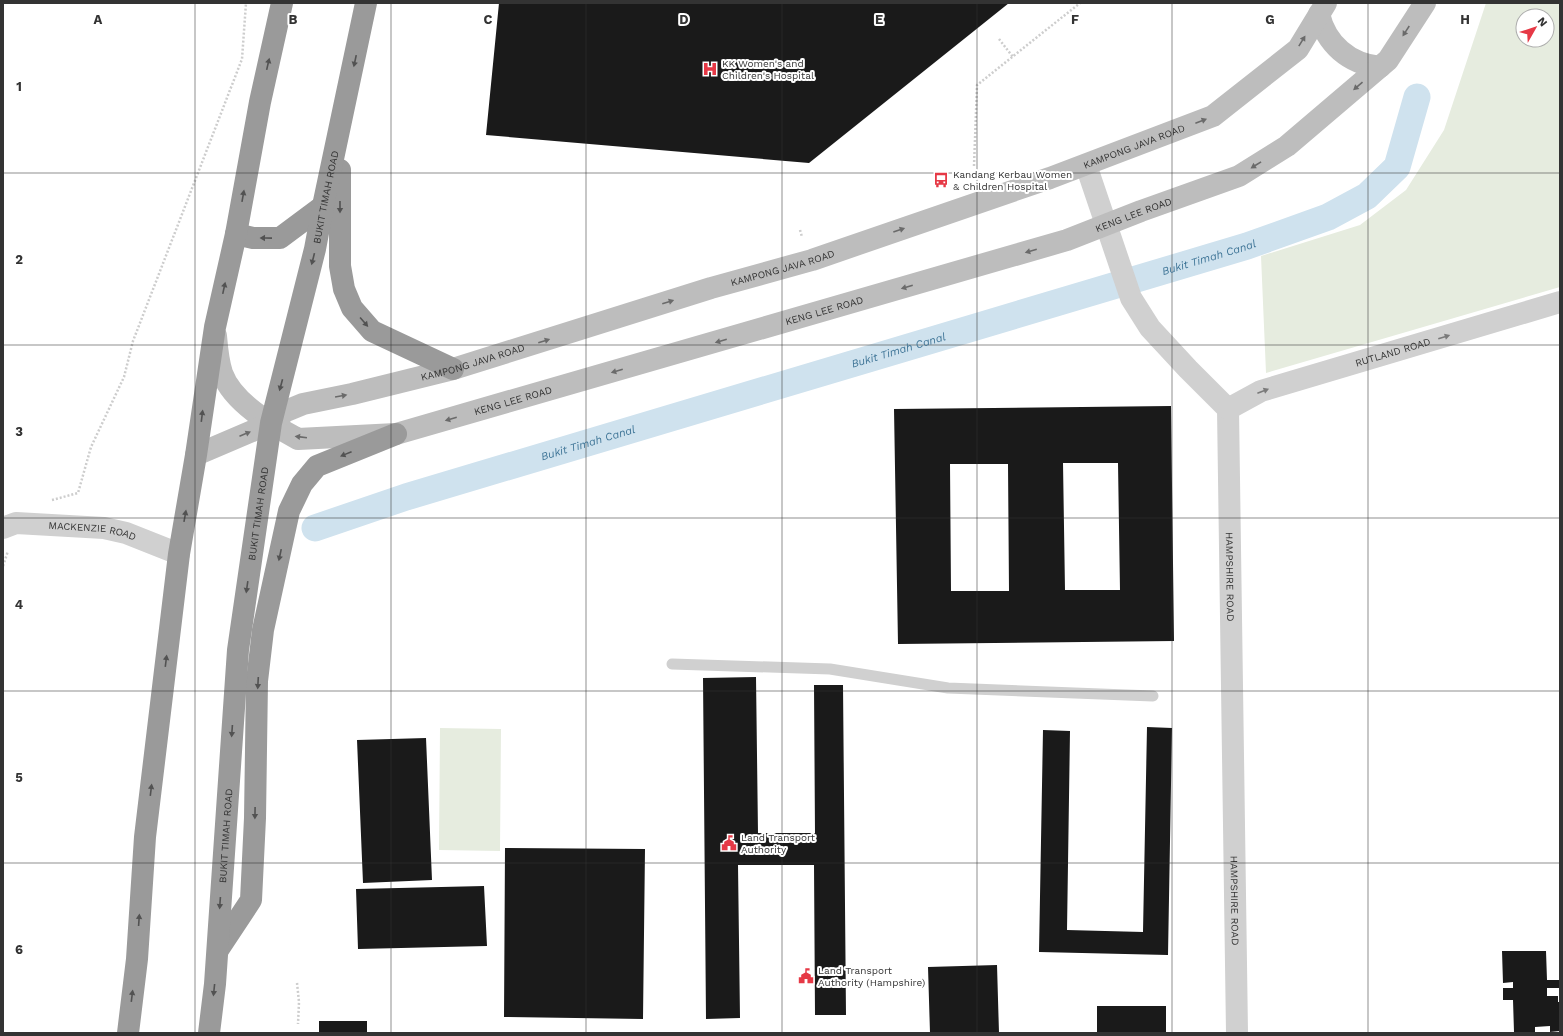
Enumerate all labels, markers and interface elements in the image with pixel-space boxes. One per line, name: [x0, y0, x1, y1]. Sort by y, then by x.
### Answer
north arrow: [1515, 8, 1555, 48]
text: A: [94, 12, 103, 27]
text: B: [289, 12, 298, 27]
text: C: [484, 12, 493, 27]
text: D: [679, 12, 689, 27]
text: E: [875, 12, 883, 27]
text: F: [1071, 12, 1079, 27]
text: G: [1265, 12, 1275, 27]
text: H: [1460, 12, 1470, 27]
text: N: [1535, 15, 1550, 29]
one-way arrow: [1402, 26, 1410, 37]
one-way arrow: [1299, 35, 1306, 47]
one-way arrow: [351, 54, 357, 67]
one-way arrow: [266, 58, 272, 71]
place label: KK Women's and Children's Hospital: [722, 58, 814, 81]
hospital icon: KK Women's and Children's Hospital: [701, 60, 719, 78]
text: 1: [16, 79, 22, 94]
one-way arrow: [1353, 81, 1364, 90]
one-way arrow: [1196, 117, 1208, 123]
street label: KAMPONG JAVA ROAD: [1082, 122, 1186, 171]
street label: BUKIT TIMAH ROAD: [311, 150, 341, 245]
one-way arrow: [1251, 161, 1261, 169]
place label: Kandang Kerbau Women & Children Hospital: [953, 169, 1072, 192]
bus stop icon: Kandang Kerbau Women & Children Hospital: [932, 171, 950, 189]
one-way arrow: [240, 189, 246, 202]
street label: KENG LEE ROAD: [1094, 195, 1173, 234]
one-way arrow: [337, 201, 343, 214]
one-way arrow: [894, 227, 906, 233]
one-way arrow: [259, 235, 272, 241]
water label: Bukit Timah Canal: [1160, 237, 1259, 278]
street label: KAMPONG JAVA ROAD: [729, 248, 836, 288]
one-way arrow: [1025, 248, 1037, 254]
text: 2: [15, 252, 23, 267]
one-way arrow: [310, 253, 316, 265]
one-way arrow: [221, 282, 227, 294]
one-way arrow: [900, 284, 912, 290]
street label: KENG LEE ROAD: [784, 294, 865, 327]
one-way arrow: [662, 299, 674, 305]
one-way arrow: [359, 317, 368, 327]
water label: Bukit Timah Canal: [850, 330, 948, 371]
one-way arrow: [1438, 334, 1450, 340]
street label: RUTLAND ROAD: [1354, 336, 1432, 369]
one-way arrow: [538, 338, 550, 344]
one-way arrow: [715, 338, 727, 344]
street label: KAMPONG JAVA ROAD: [420, 342, 526, 383]
one-way arrow: [610, 368, 622, 374]
one-way arrow: [278, 379, 284, 391]
street label: KENG LEE ROAD: [473, 384, 553, 417]
one-way arrow: [1257, 388, 1269, 394]
one-way arrow: [335, 393, 348, 399]
one-way arrow: [199, 410, 205, 422]
one-way arrow: [445, 416, 457, 422]
water label: Bukit Timah Canal: [539, 423, 637, 463]
text: 3: [15, 424, 23, 439]
one-way arrow: [240, 431, 251, 437]
one-way arrow: [295, 434, 307, 441]
one-way arrow: [340, 452, 352, 458]
street label: BUKIT TIMAH ROAD: [246, 466, 271, 561]
one-way arrow: [183, 510, 189, 522]
street label: MACKENZIE ROAD: [48, 520, 138, 543]
street label: HAMPSHIRE ROAD: [1224, 532, 1236, 621]
one-way arrow: [276, 549, 282, 561]
one-way arrow: [244, 581, 250, 593]
text: 4: [15, 597, 24, 612]
one-way arrow: [163, 655, 169, 667]
one-way arrow: [254, 677, 261, 689]
one-way arrow: [229, 725, 235, 738]
text: 5: [15, 770, 23, 785]
one-way arrow: [148, 784, 154, 796]
street label: BUKIT TIMAH ROAD: [217, 788, 234, 883]
one-way arrow: [252, 807, 258, 820]
place label: Land Transport Authority: [741, 832, 816, 855]
public building icon: Land Transport Authority: [720, 834, 738, 852]
street label: HAMPSHIRE ROAD: [1228, 856, 1241, 945]
one-way arrow: [217, 897, 224, 909]
one-way arrow: [136, 914, 143, 926]
text: 6: [15, 942, 23, 957]
place label: Land Transport Authority (Hampshire): [818, 965, 925, 988]
public building icon: Land Transport Authority (Hampshire): [797, 967, 815, 985]
one-way arrow: [211, 984, 217, 996]
one-way arrow: [129, 990, 136, 1002]

